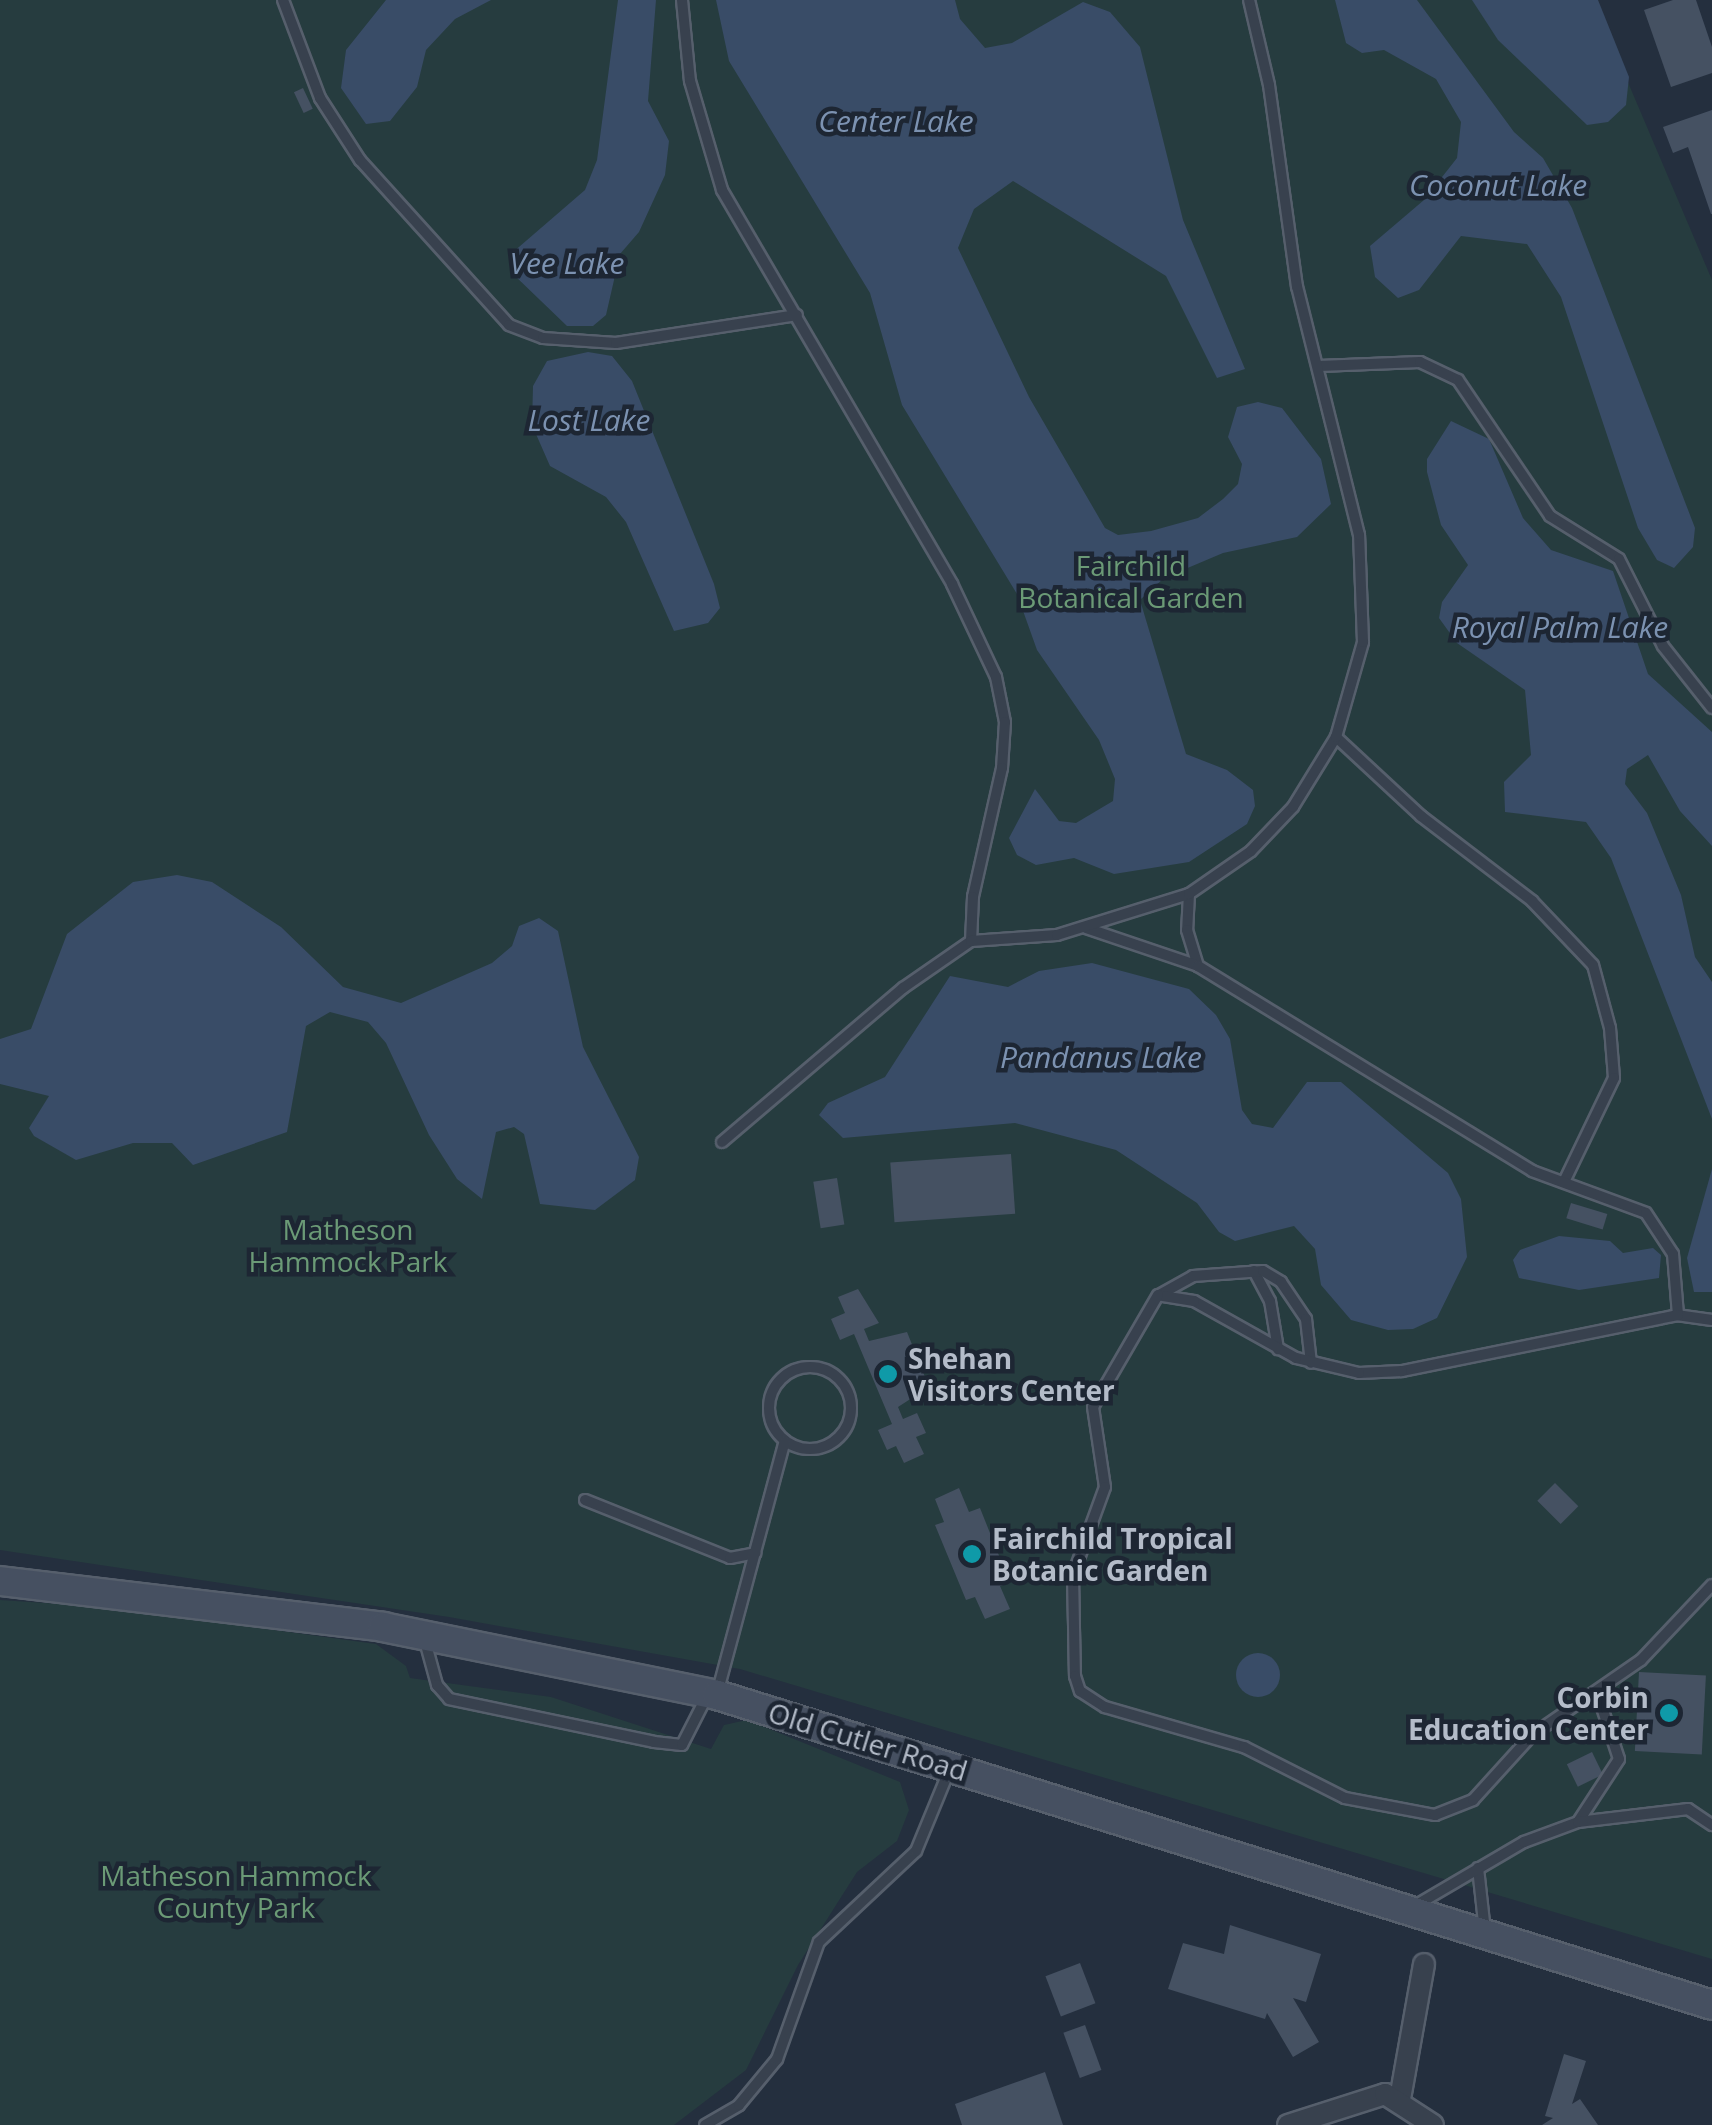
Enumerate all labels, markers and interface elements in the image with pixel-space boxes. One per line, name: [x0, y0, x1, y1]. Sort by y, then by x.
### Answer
water label: Center Lake: [818, 103, 974, 139]
water label: Coconut Lake: [1409, 167, 1587, 203]
water label: Vee Lake: [509, 245, 625, 281]
water label: Lost Lake: [528, 402, 650, 438]
park label: Fairchild Botanical Garden: [1018, 548, 1244, 614]
water label: Royal Palm Lake: [1452, 609, 1668, 645]
water label: Pandanus Lake: [1000, 1039, 1202, 1075]
park label: Matheson Hammock Park: [249, 1212, 447, 1278]
place label: Shehan Visitors Center: [908, 1341, 1115, 1407]
marker: Shehan Visitors Center: [877, 1363, 899, 1385]
place label: Fairchild Tropical Botanic Garden: [992, 1521, 1233, 1587]
marker: Fairchild Tropical Botanic Garden: [961, 1543, 983, 1565]
place label: Corbin Education Center: [1408, 1680, 1649, 1746]
street label: Old Cutler Road: [764, 1695, 972, 1787]
marker: Corbin Education Center: [1658, 1702, 1680, 1724]
park label: Matheson Hammock County Park: [100, 1858, 372, 1924]

